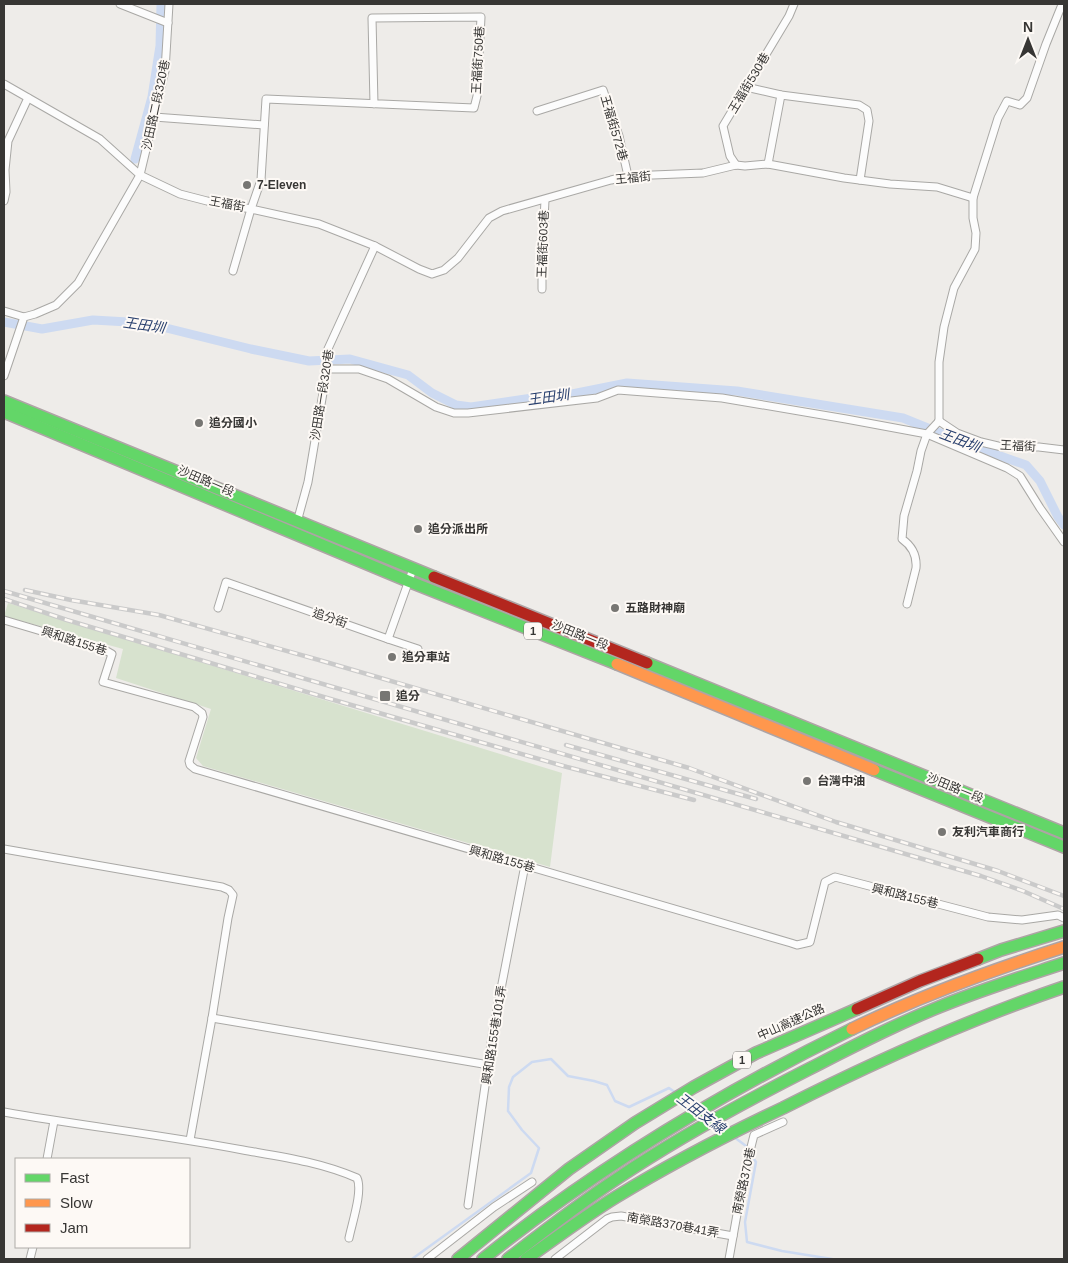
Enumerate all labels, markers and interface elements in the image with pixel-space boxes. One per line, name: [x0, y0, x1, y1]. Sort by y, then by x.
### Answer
north arrow: [1003, 15, 1053, 65]
text: N: [1023, 19, 1033, 35]
street label: 王福街750巷: [469, 26, 487, 94]
street label: 王福街530巷: [725, 50, 773, 116]
street label: 沙田路二段320巷: [140, 59, 172, 151]
street label: 王福街572巷: [598, 93, 630, 163]
street label: 王福街: [614, 169, 652, 187]
place label: 7-Eleven: [257, 178, 306, 192]
marker: 7-Eleven: [241, 179, 253, 191]
street label: 王福街: [208, 194, 246, 214]
street label: 王福街603巷: [535, 210, 551, 278]
water label: 王田圳: [122, 314, 168, 336]
street label: 沙田路一段320巷: [308, 348, 336, 442]
water label: 王田圳: [526, 386, 572, 408]
place label: 追分國小: [209, 416, 257, 430]
marker: 追分國小: [193, 417, 205, 429]
water label: 王田圳: [938, 425, 984, 456]
street label: 王福街: [1000, 438, 1036, 454]
street label: 沙田路一段: [176, 463, 236, 499]
place label: 追分派出所: [428, 522, 488, 536]
marker: 追分派出所: [412, 523, 424, 535]
place label: 五路財神廟: [625, 601, 685, 615]
marker: 五路財神廟: [609, 602, 621, 614]
street label: 追分街: [311, 606, 349, 630]
street label: 沙田路一段: [550, 617, 610, 653]
road number: 1: [524, 622, 542, 640]
street label: 興和路155巷: [39, 624, 109, 658]
place label: 追分車站: [402, 650, 450, 664]
marker: 追分車站: [386, 651, 398, 663]
marker: 追分: [378, 689, 392, 703]
place label: 追分: [396, 689, 420, 703]
street label: 沙田路一段: [925, 770, 985, 806]
place label: 台灣中油: [817, 774, 865, 788]
marker: 台灣中油: [801, 775, 813, 787]
place label: 友利汽車商行: [952, 825, 1024, 839]
marker: 友利汽車商行: [936, 826, 948, 838]
street label: 興和路155巷: [467, 843, 537, 875]
street label: 興和路155巷: [870, 881, 940, 911]
street label: 興和路155巷101弄: [479, 984, 509, 1086]
street label: 中山高速公路: [755, 1001, 827, 1043]
road number: 1: [733, 1052, 751, 1068]
water label: 王田支線: [674, 1090, 730, 1137]
street label: 南榮路370巷: [730, 1146, 758, 1216]
legend: [15, 1158, 190, 1248]
text: Fast: [60, 1169, 90, 1186]
text: Slow: [60, 1194, 93, 1211]
street label: 南榮路370巷41弄: [626, 1210, 720, 1240]
text: Jam: [60, 1219, 88, 1236]

